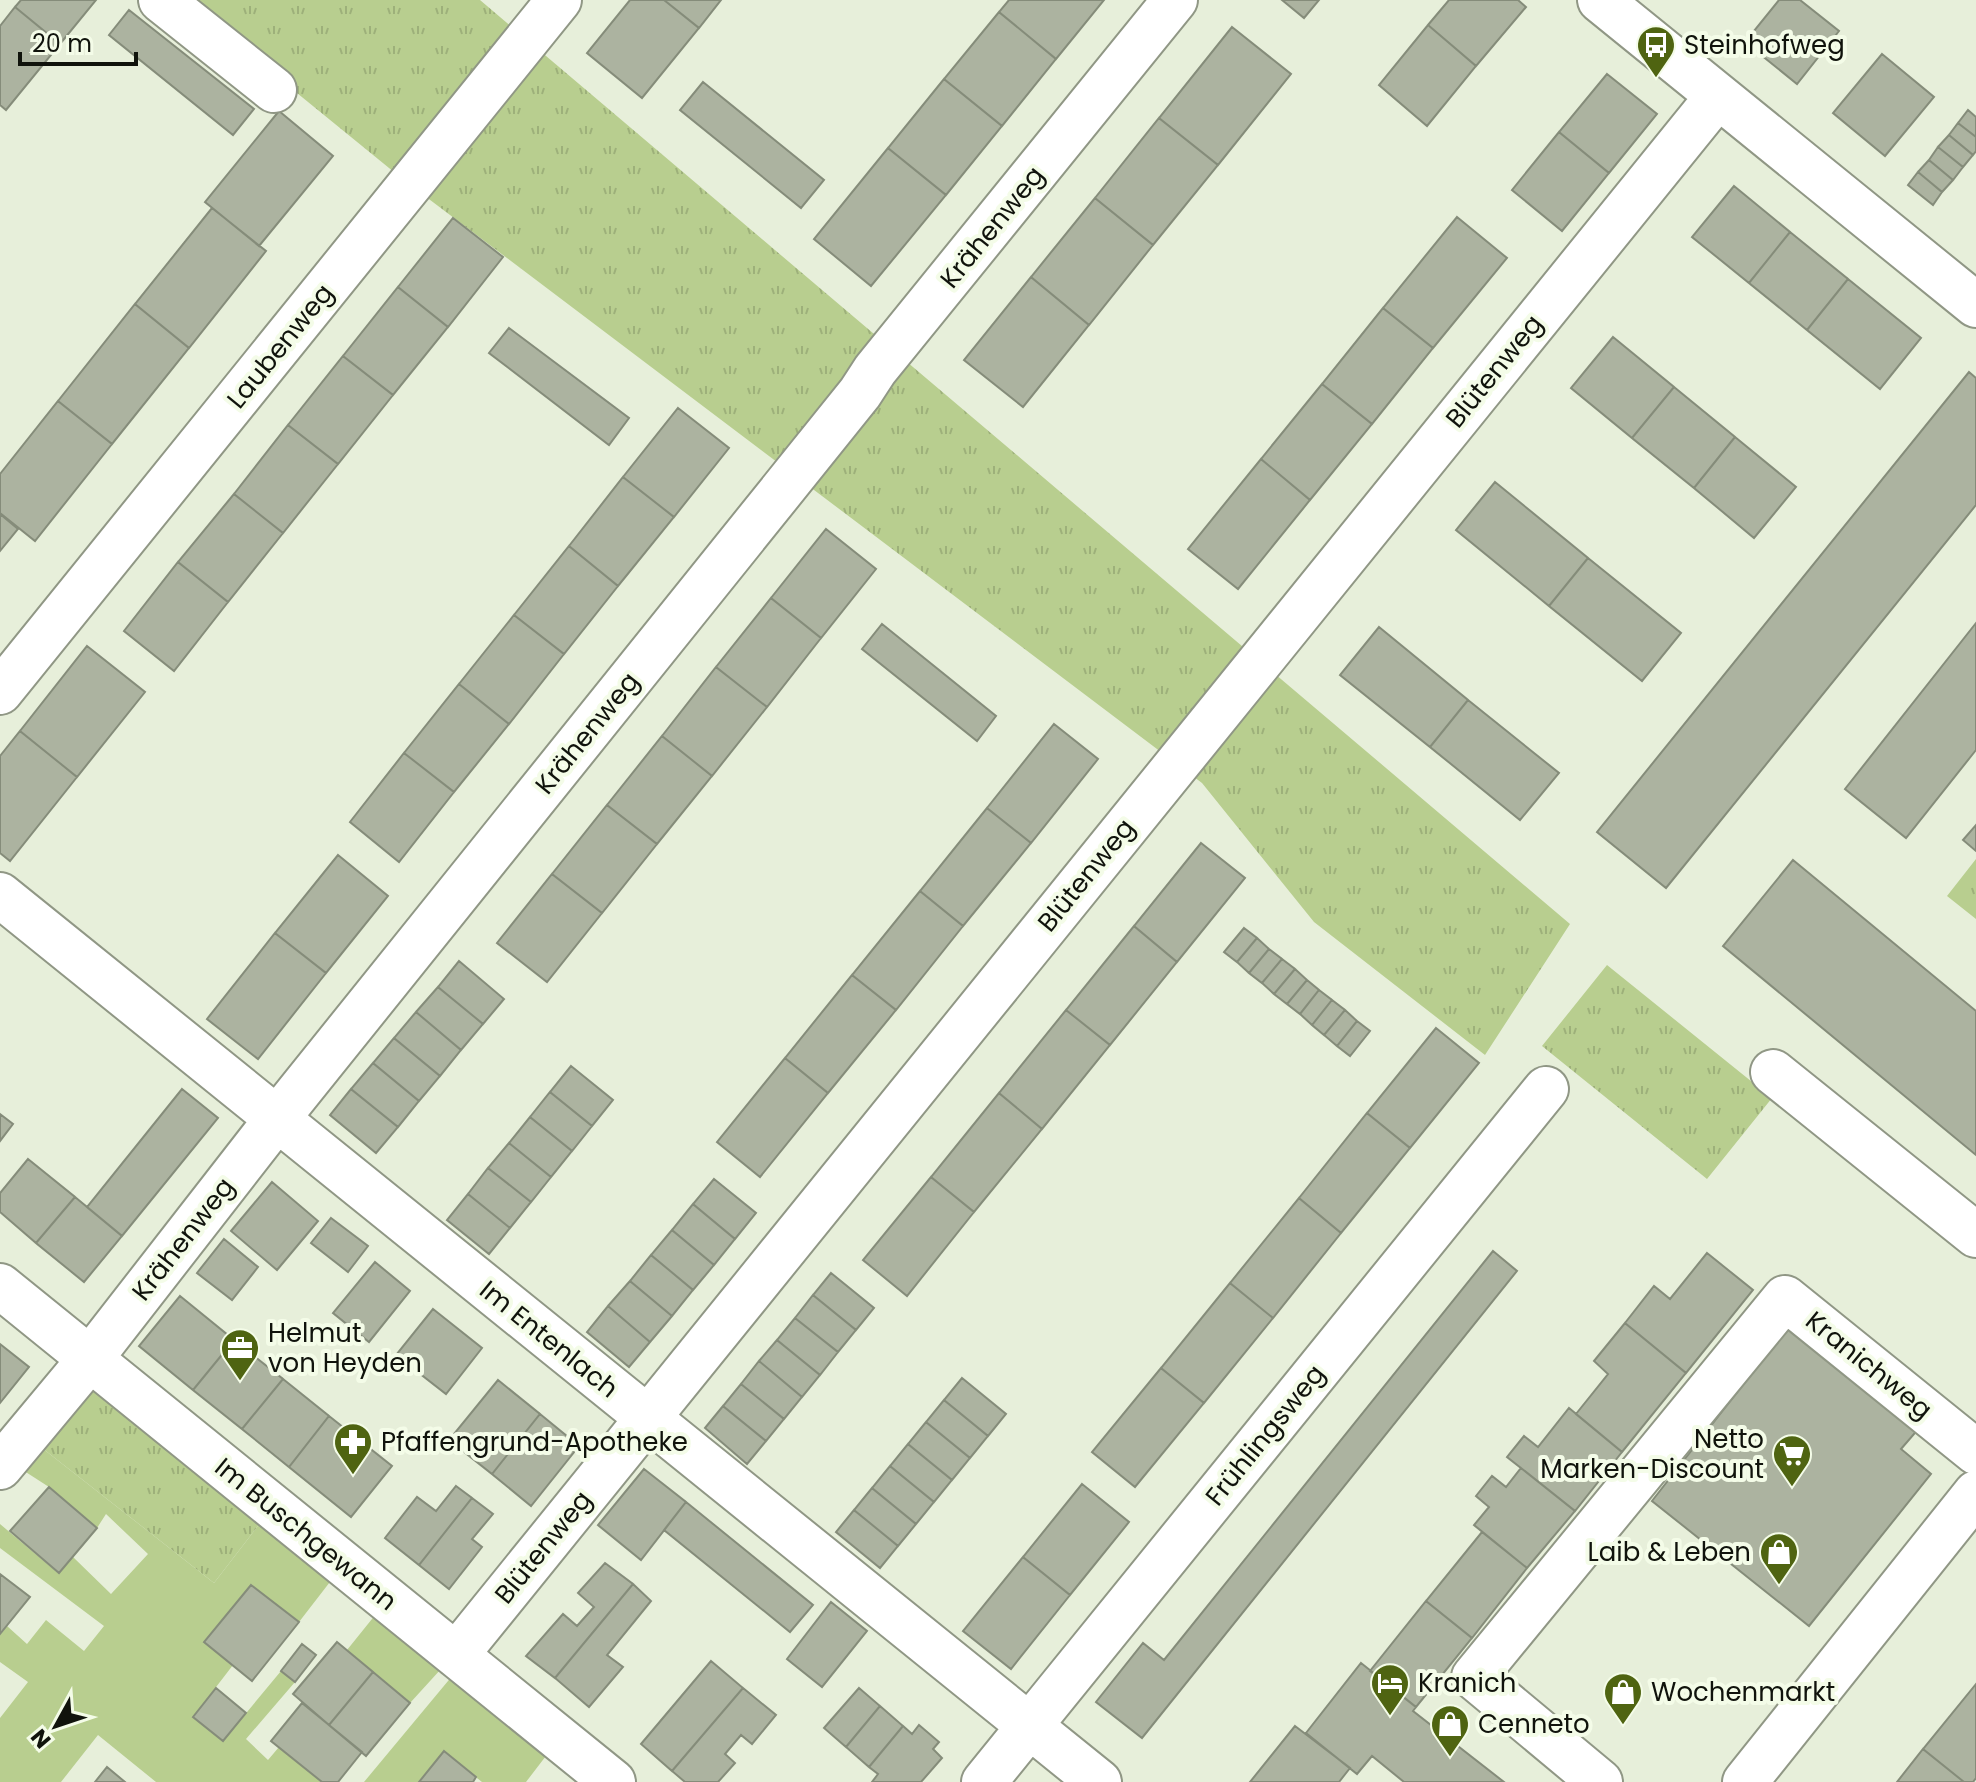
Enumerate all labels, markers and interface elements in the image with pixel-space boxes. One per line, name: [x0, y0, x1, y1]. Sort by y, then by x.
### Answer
scale bar: [20, 16, 136, 66]
bus stop icon: Steinhofweg: [1635, 24, 1677, 79]
text: 20 m: [32, 27, 92, 60]
place label: Steinhofweg: [1684, 27, 1845, 63]
street label: Krähenweg: [932, 158, 1052, 296]
street label: Laubenweg: [219, 276, 341, 416]
street label: Blütenweg: [1437, 307, 1551, 435]
street label: Krähenweg: [527, 664, 647, 802]
street label: Blütenweg: [1029, 811, 1143, 939]
street label: Krähenweg: [123, 1170, 243, 1308]
street label: Im Entenlach: [472, 1272, 626, 1406]
street label: Kranichweg: [1798, 1303, 1940, 1427]
place label: Helmut von Heyden: [268, 1315, 422, 1381]
office icon: Helmut von Heyden: [219, 1327, 261, 1382]
street label: Frühlingsweg: [1197, 1357, 1333, 1513]
pharmacy icon: Pfaffengrund-Apotheke: [332, 1421, 374, 1476]
place label: Netto Marken-Discount: [1540, 1421, 1764, 1487]
place label: Pfaffengrund-Apotheke: [381, 1424, 688, 1460]
supermarket icon: Netto Marken-Discount: [1771, 1433, 1813, 1488]
street label: Im Buschgewann: [207, 1449, 405, 1619]
street label: Blütenweg: [486, 1483, 600, 1611]
shop icon: Laib & Leben: [1758, 1531, 1800, 1586]
place label: Laib & Leben: [1587, 1534, 1751, 1570]
hotel icon: Kranich: [1369, 1662, 1411, 1717]
place label: Kranich: [1418, 1665, 1516, 1701]
shop icon: Wochenmarkt: [1602, 1671, 1644, 1726]
place label: Wochenmarkt: [1651, 1674, 1835, 1710]
north arrow: [16, 1686, 96, 1766]
shop icon: Cenneto: [1429, 1703, 1471, 1758]
place label: Cenneto: [1478, 1706, 1590, 1742]
text: N: [24, 1722, 58, 1755]

